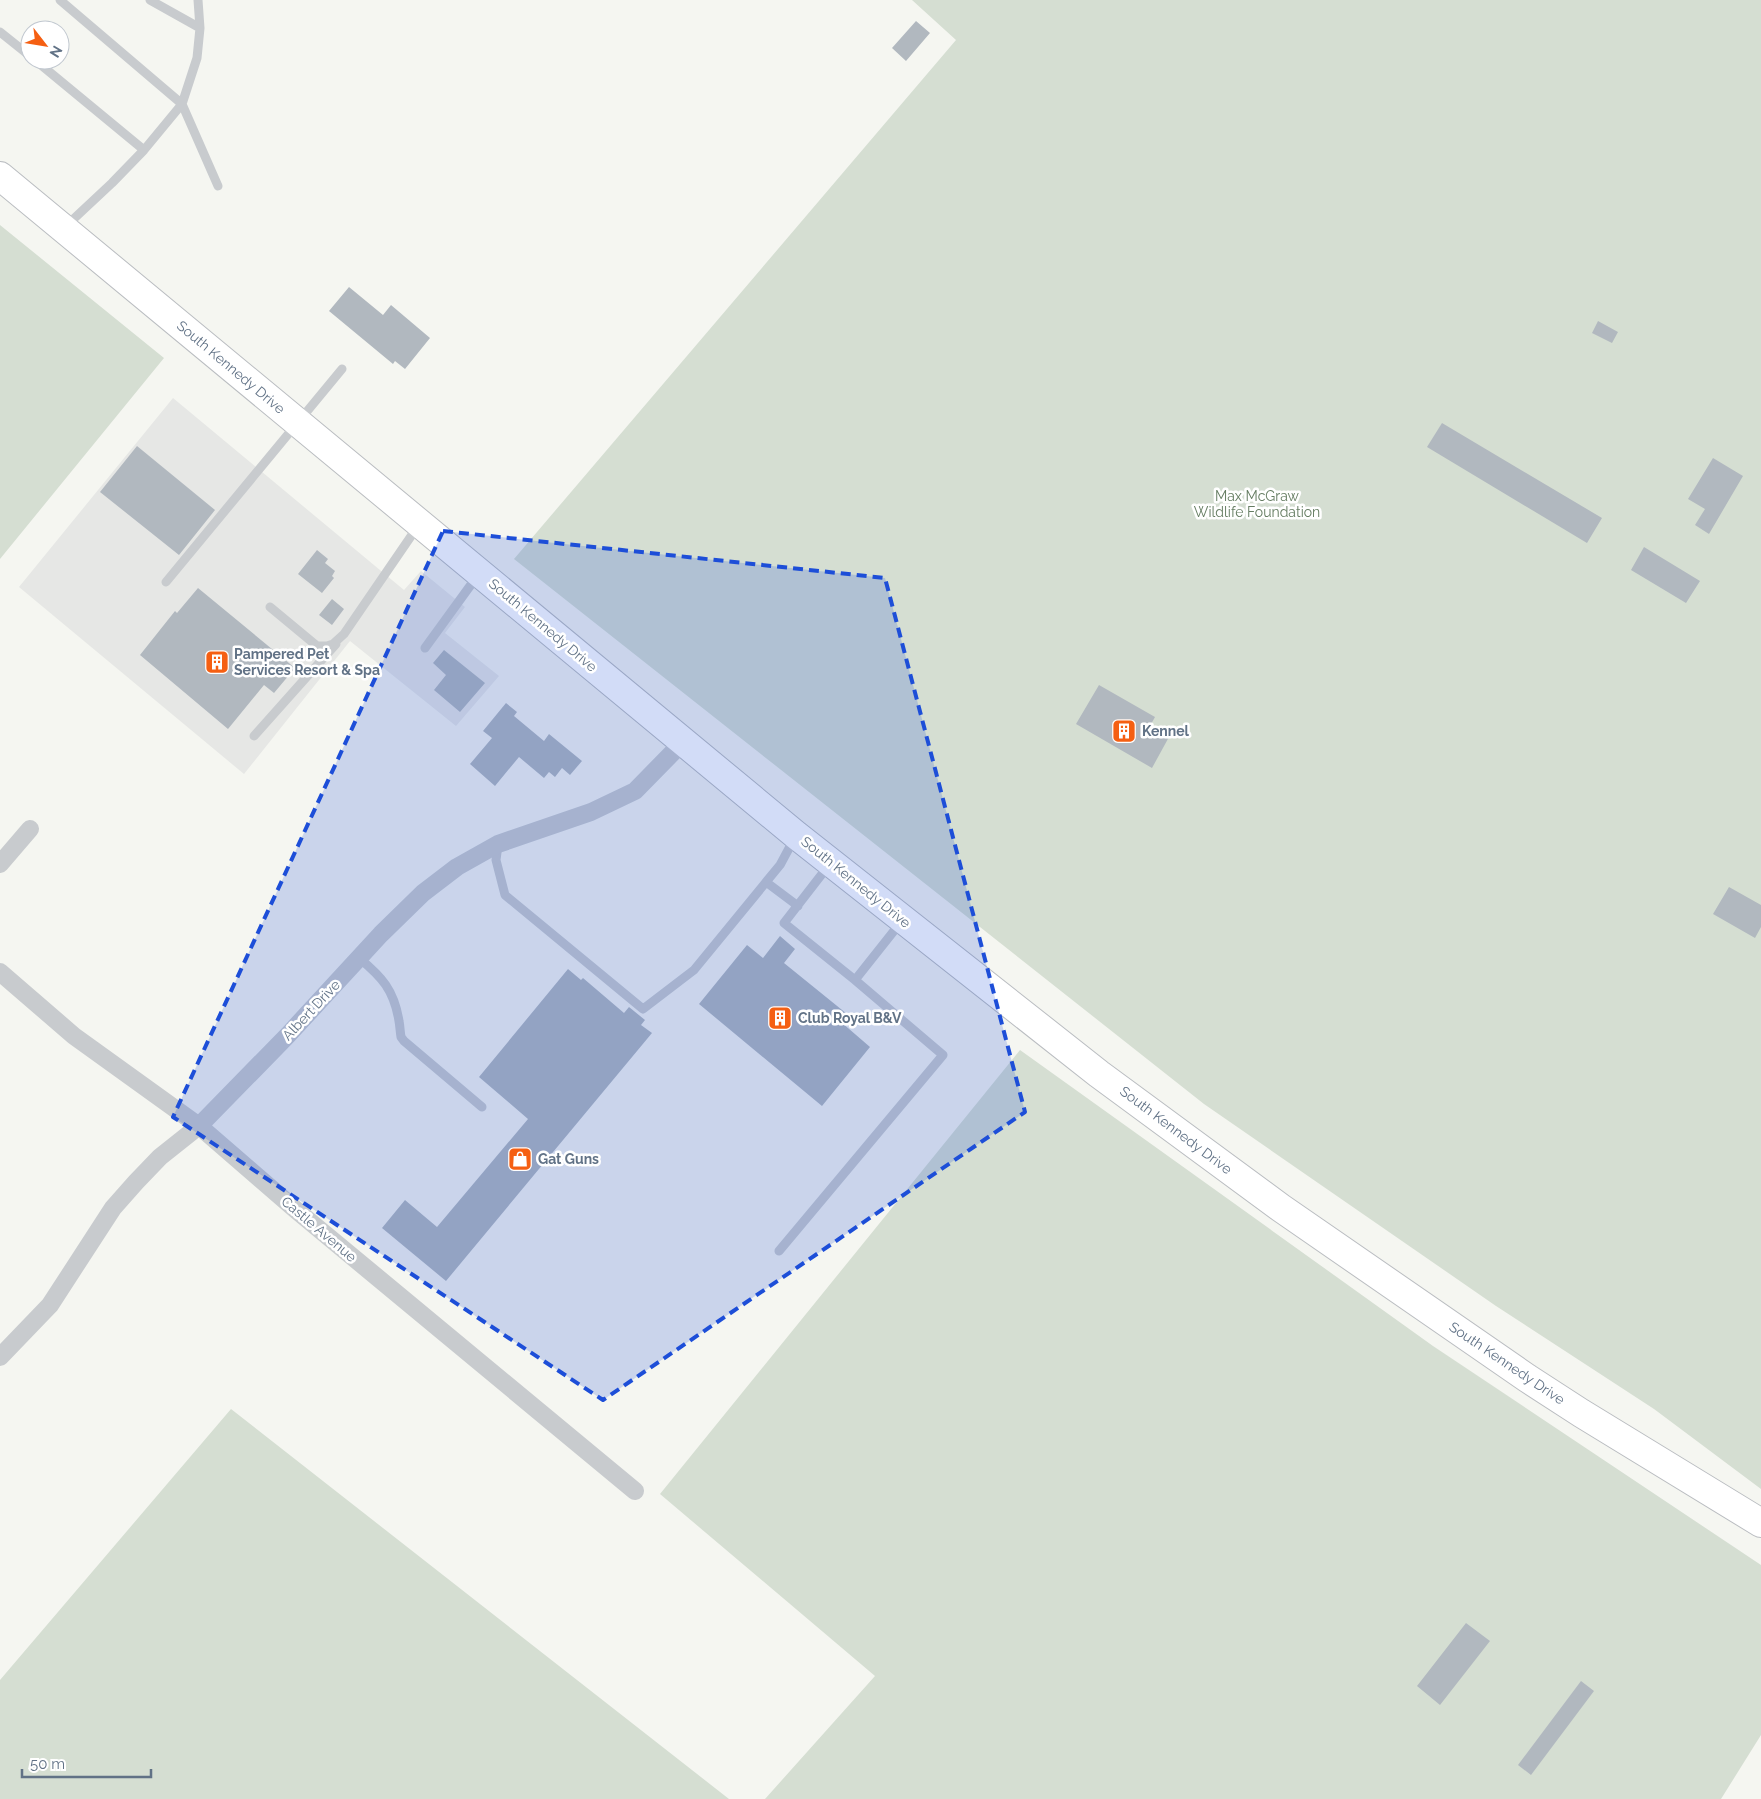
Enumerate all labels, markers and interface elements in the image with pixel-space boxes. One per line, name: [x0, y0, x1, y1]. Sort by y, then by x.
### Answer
north arrow: [20, 20, 70, 70]
text: N: [47, 43, 66, 60]
street label: South Kennedy Drive: [174, 317, 288, 417]
park label: Max McGraw Wildlife Foundation: [1194, 488, 1320, 520]
street label: South Kennedy Drive: [486, 575, 600, 675]
place label: Pampered Pet Services Resort & Spa: [234, 646, 380, 678]
building icon: Pampered Pet Services Resort & Spa: [204, 649, 230, 675]
building icon: Kennel: [1111, 718, 1137, 744]
place label: Kennel: [1142, 723, 1190, 739]
street label: South Kennedy Drive: [798, 833, 914, 931]
street label: Albert Drive: [279, 976, 343, 1044]
building icon: Club Royal B&V: [767, 1005, 793, 1031]
place label: Club Royal B&V: [798, 1010, 902, 1026]
street label: South Kennedy Drive: [1117, 1083, 1235, 1177]
shop icon: Gat Guns: [507, 1146, 533, 1172]
place label: Gat Guns: [538, 1151, 599, 1167]
street label: Castle Avenue: [278, 1193, 360, 1265]
street label: South Kennedy Drive: [1446, 1318, 1568, 1408]
scale bar: [22, 1746, 151, 1778]
text: 50 m: [30, 1755, 65, 1773]

